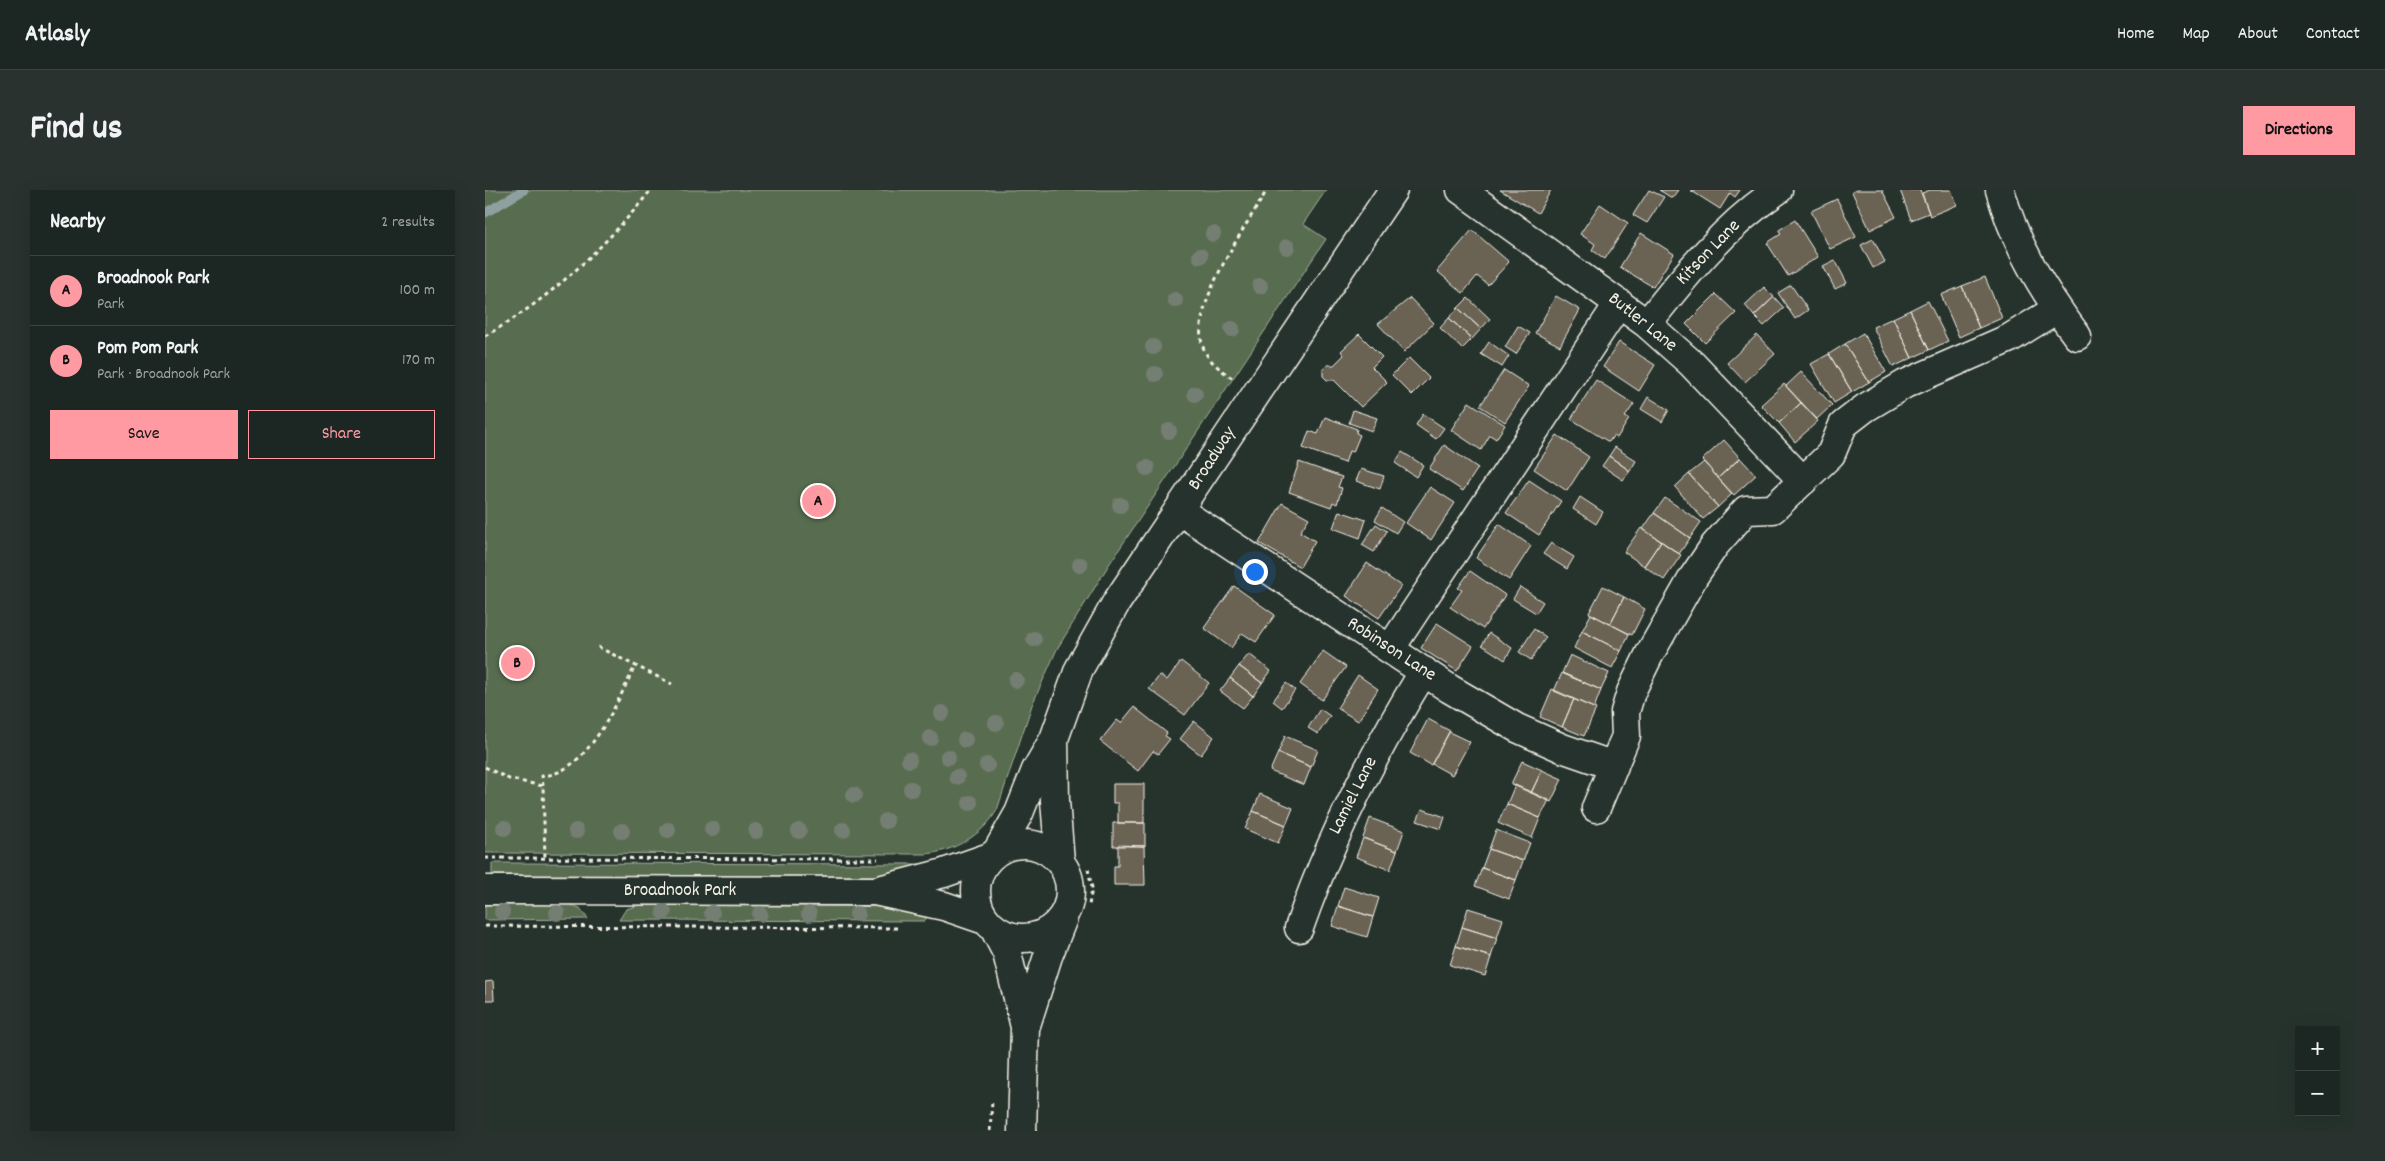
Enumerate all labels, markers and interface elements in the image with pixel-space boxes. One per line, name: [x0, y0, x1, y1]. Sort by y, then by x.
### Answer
text: Atlasly: [25, 18, 89, 52]
text: Home: [2117, 22, 2154, 47]
text: Map: [2182, 22, 2210, 47]
text: About: [2238, 22, 2278, 47]
text: Contact: [2306, 22, 2360, 47]
text: Find us: [30, 105, 122, 155]
button: Directions: [2243, 106, 2355, 155]
text: Nearby: [50, 208, 105, 238]
text: 2 results: [381, 211, 435, 234]
street label: Kitson Lane: [1671, 214, 1747, 292]
text: Broadnook Park: [97, 266, 210, 293]
text: A: [62, 279, 70, 302]
text: 100 m: [399, 279, 435, 302]
street label: Butler Lane: [1602, 287, 1682, 359]
text: Park: [97, 293, 124, 316]
text: Pom Pom Park: [97, 336, 198, 363]
text: B: [62, 349, 70, 372]
text: 170 m: [402, 349, 435, 372]
text: Park · Broadnook Park: [97, 363, 230, 386]
button: Save: [50, 410, 238, 459]
button: Share: [248, 410, 435, 459]
street label: Broadway: [1182, 422, 1244, 496]
pin: A: [802, 482, 834, 520]
your location: [1242, 559, 1268, 585]
street label: Robinson Lane: [1341, 611, 1441, 689]
pin: B: [501, 644, 533, 682]
street label: Lamiel Lane: [1323, 752, 1385, 840]
street label: Broadnook Park: [624, 878, 736, 905]
map controls: [2295, 1026, 2340, 1116]
button: +: [2295, 1026, 2340, 1071]
button: −: [2295, 1071, 2340, 1116]

